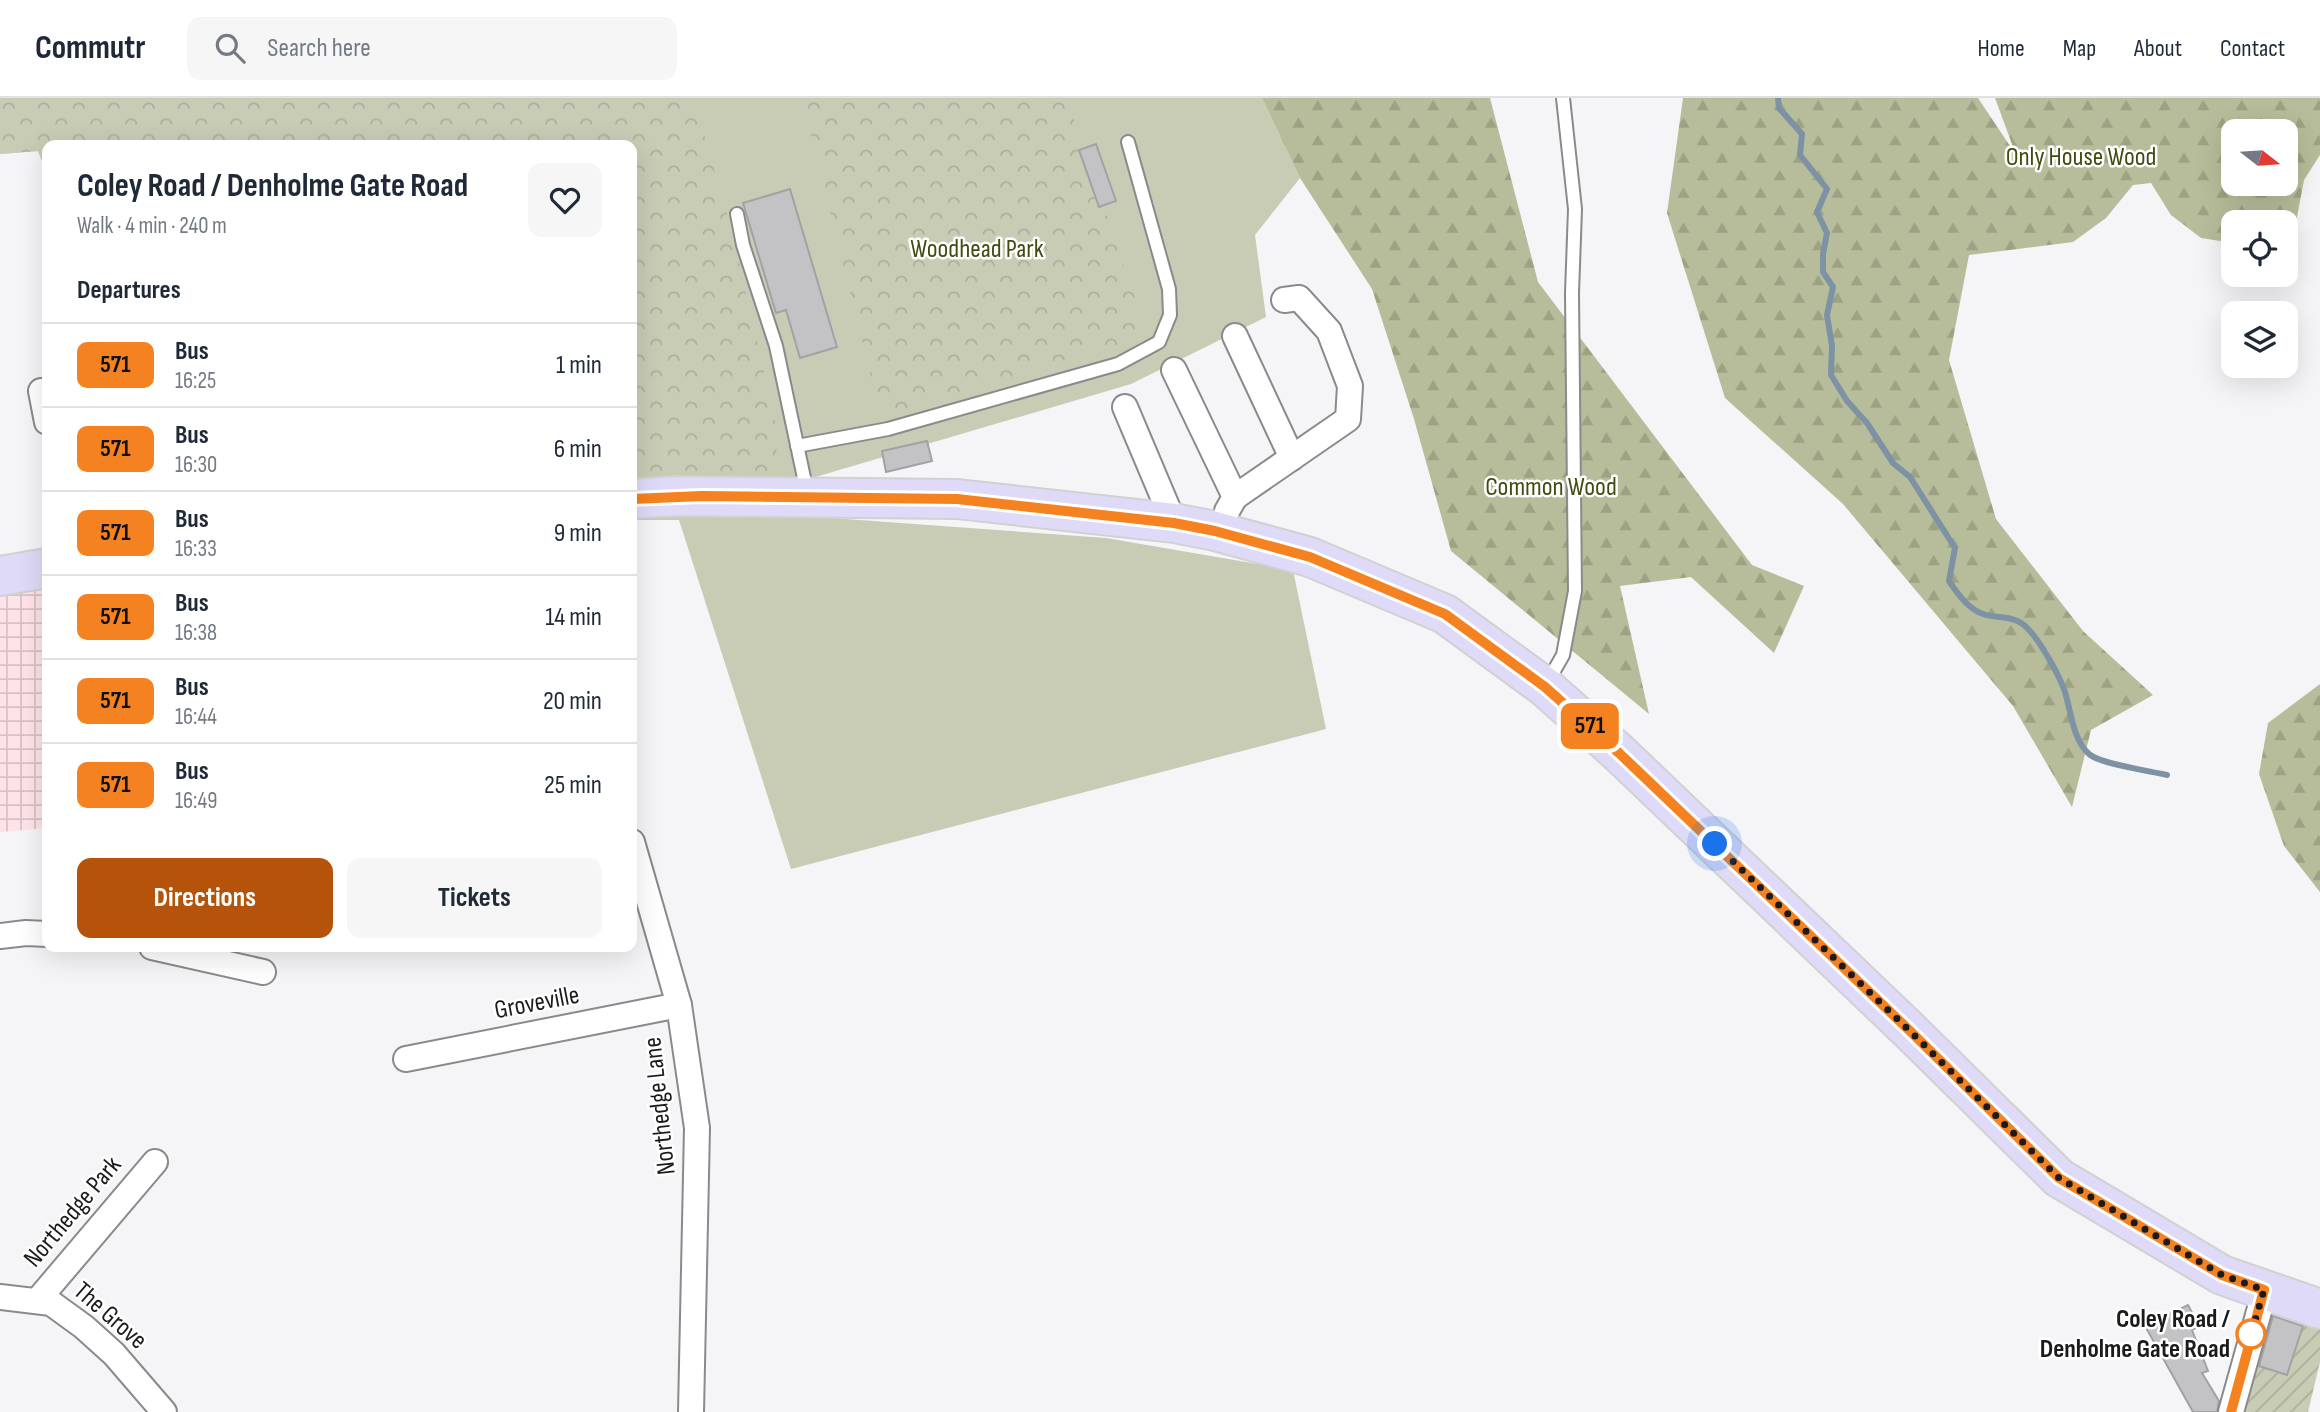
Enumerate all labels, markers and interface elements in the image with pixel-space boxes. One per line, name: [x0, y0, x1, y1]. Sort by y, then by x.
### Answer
search box: [187, 17, 677, 80]
text: Commutr: [35, 28, 145, 68]
icon: search: [211, 29, 249, 67]
text: Search here: [267, 33, 371, 64]
text: Home: [1977, 34, 2025, 63]
text: Map: [2063, 34, 2096, 63]
text: About: [2134, 34, 2182, 63]
text: Contact: [2220, 34, 2285, 63]
north arrow: [2221, 119, 2298, 196]
map controls: [2221, 119, 2298, 378]
park label: Only House Wood: [2006, 142, 2156, 173]
button: heart: [528, 163, 602, 237]
text: Coley Road / Denholme Gate Road: [77, 166, 468, 206]
button: locate: [2221, 210, 2298, 287]
text: Walk · 4 min · 240 m: [77, 212, 227, 240]
park label: Woodhead Park: [910, 234, 1044, 265]
text: Departures: [77, 275, 181, 306]
button: layers: [2221, 301, 2298, 378]
text: Bus: [175, 336, 209, 367]
text: 571: [100, 350, 131, 379]
text: 1 min: [556, 350, 602, 381]
text: 16:25: [175, 367, 216, 395]
text: Bus: [175, 420, 209, 451]
text: 571: [100, 434, 131, 463]
text: 6 min: [554, 434, 602, 465]
text: 16:30: [175, 451, 217, 479]
park label: Common Wood: [1485, 472, 1617, 503]
text: Bus: [175, 504, 209, 535]
text: 571: [100, 518, 131, 547]
text: 9 min: [554, 518, 602, 549]
text: 16:33: [175, 535, 217, 563]
text: Bus: [175, 588, 209, 619]
text: 571: [100, 602, 131, 631]
text: 14 min: [545, 602, 602, 633]
text: 16:38: [175, 619, 217, 647]
text: Bus: [175, 672, 209, 703]
text: 571: [100, 686, 131, 715]
text: 20 min: [543, 686, 602, 717]
text: 16:44: [175, 703, 217, 731]
line badge: 571: [1550, 703, 1630, 749]
text: 571: [1575, 711, 1605, 740]
text: Bus: [175, 756, 209, 787]
text: 571: [100, 770, 131, 799]
text: 25 min: [544, 770, 602, 801]
text: 16:49: [175, 787, 217, 815]
your location: [1697, 826, 1732, 861]
button: Directions: [77, 858, 333, 938]
button: Tickets: [347, 858, 602, 938]
street label: Groveville: [492, 980, 582, 1026]
street label: Northedge Lane: [637, 1036, 683, 1176]
street label: Northedge Park: [18, 1150, 128, 1274]
street label: The Grove: [67, 1276, 153, 1356]
place label: Coley Road / Denholme Gate Road: [2040, 1304, 2230, 1365]
marker: Coley Road / Denholme Gate Road: [2236, 1319, 2266, 1349]

